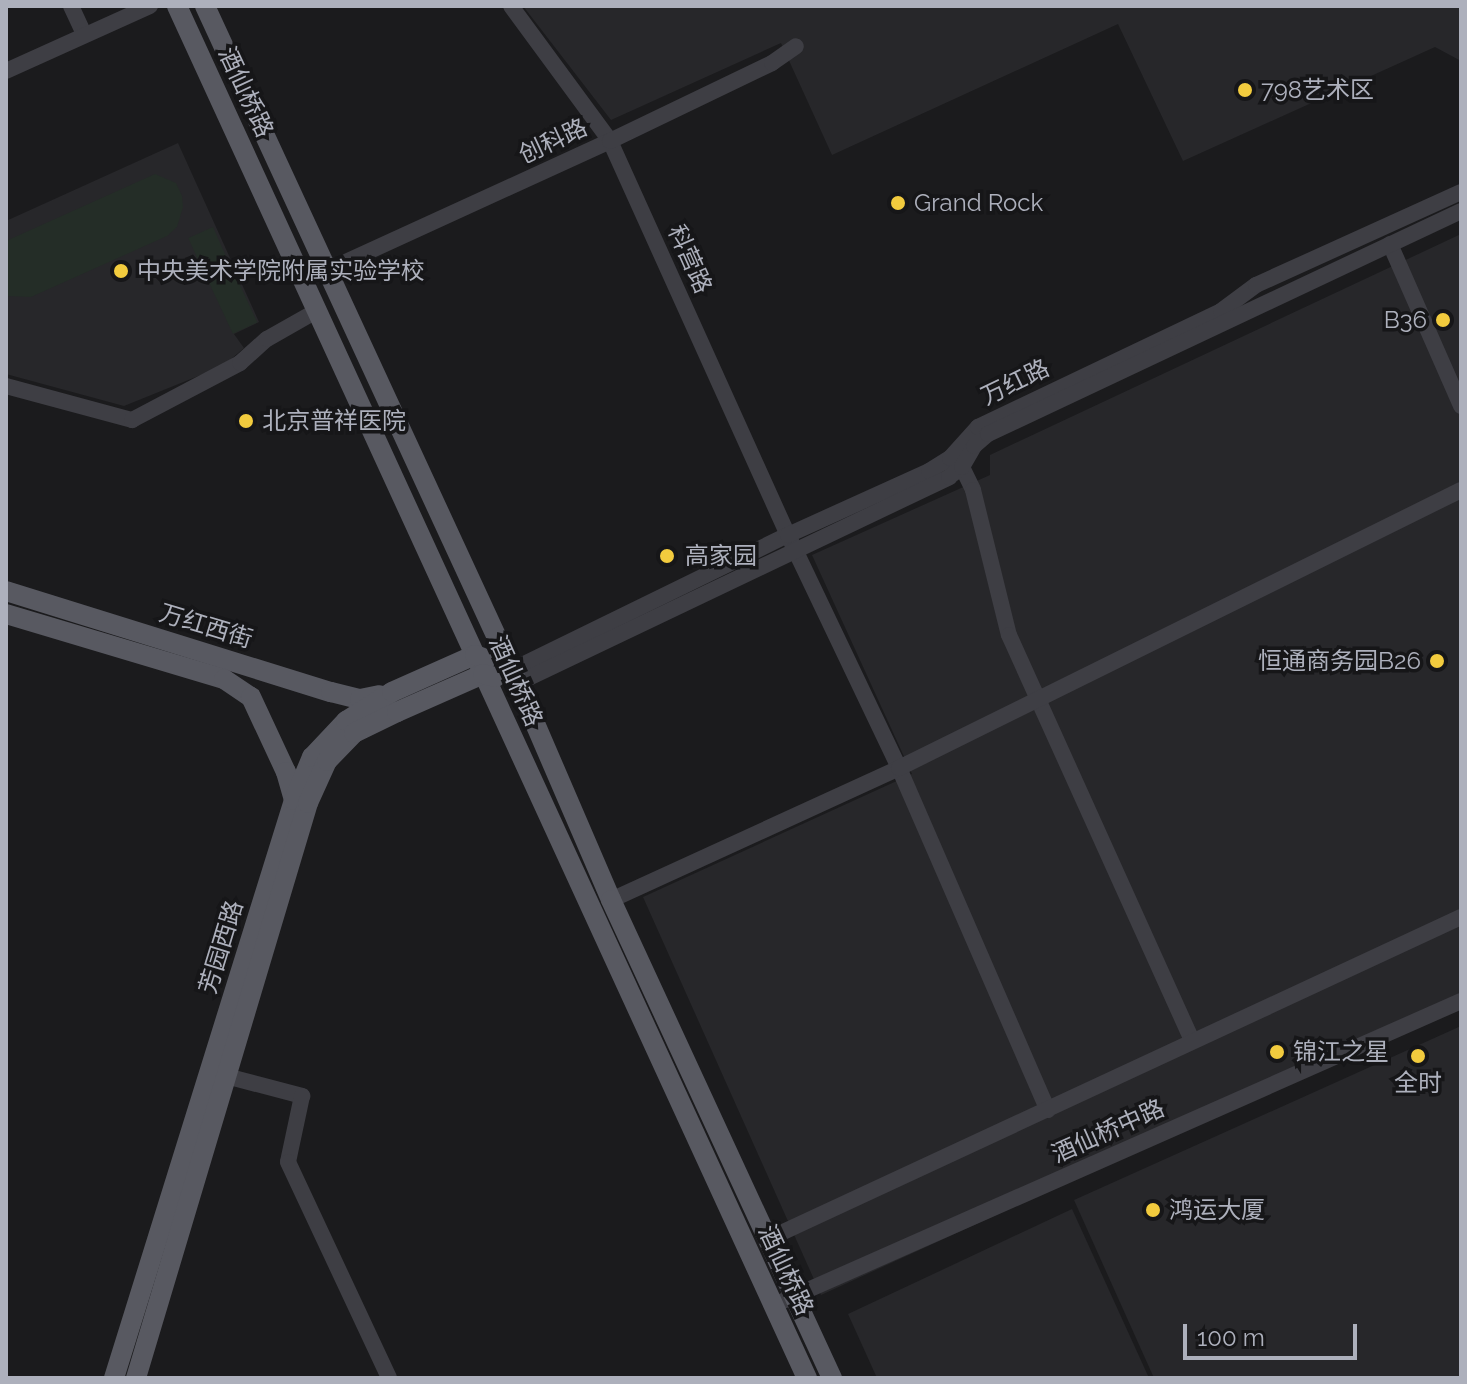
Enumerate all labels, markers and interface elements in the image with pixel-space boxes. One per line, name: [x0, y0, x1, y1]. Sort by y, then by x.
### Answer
street label: 酒仙桥路: [213, 42, 279, 142]
place label: 798艺术区: [1261, 76, 1374, 104]
marker: 798艺术区: [1236, 81, 1254, 99]
street label: 创科路: [514, 113, 592, 169]
place label: Grand Rock: [914, 189, 1043, 217]
marker: Grand Rock: [889, 194, 907, 212]
street label: 科营路: [662, 220, 718, 298]
place label: 中央美术学院附属实验学校: [137, 257, 425, 285]
marker: 中央美术学院附属实验学校: [112, 262, 130, 280]
place label: B36: [1384, 306, 1427, 334]
marker: B36: [1434, 311, 1452, 329]
street label: 万红路: [976, 353, 1054, 411]
place label: 北京普祥医院: [262, 407, 406, 435]
marker: 北京普祥医院: [237, 412, 255, 430]
place label: 高家园: [685, 542, 757, 570]
marker: 高家园: [656, 545, 678, 567]
street label: 万红西街: [156, 598, 256, 654]
street label: 酒仙桥路: [483, 631, 549, 731]
place label: 恒通商务园B26: [1258, 647, 1421, 675]
marker: 恒通商务园B26: [1428, 652, 1446, 670]
street label: 芳园西路: [193, 897, 249, 997]
place label: 锦江之星: [1293, 1038, 1389, 1066]
marker: 锦江之星: [1268, 1043, 1286, 1061]
marker: 全时: [1409, 1047, 1427, 1065]
place label: 全时: [1394, 1069, 1442, 1097]
street label: 酒仙桥中路: [1047, 1093, 1169, 1169]
place label: 鸿运大厦: [1169, 1196, 1265, 1224]
marker: 鸿运大厦: [1144, 1201, 1162, 1219]
street label: 酒仙桥路: [753, 1220, 819, 1320]
scale bar: [1187, 1308, 1361, 1358]
text: 100 m: [1197, 1323, 1265, 1352]

